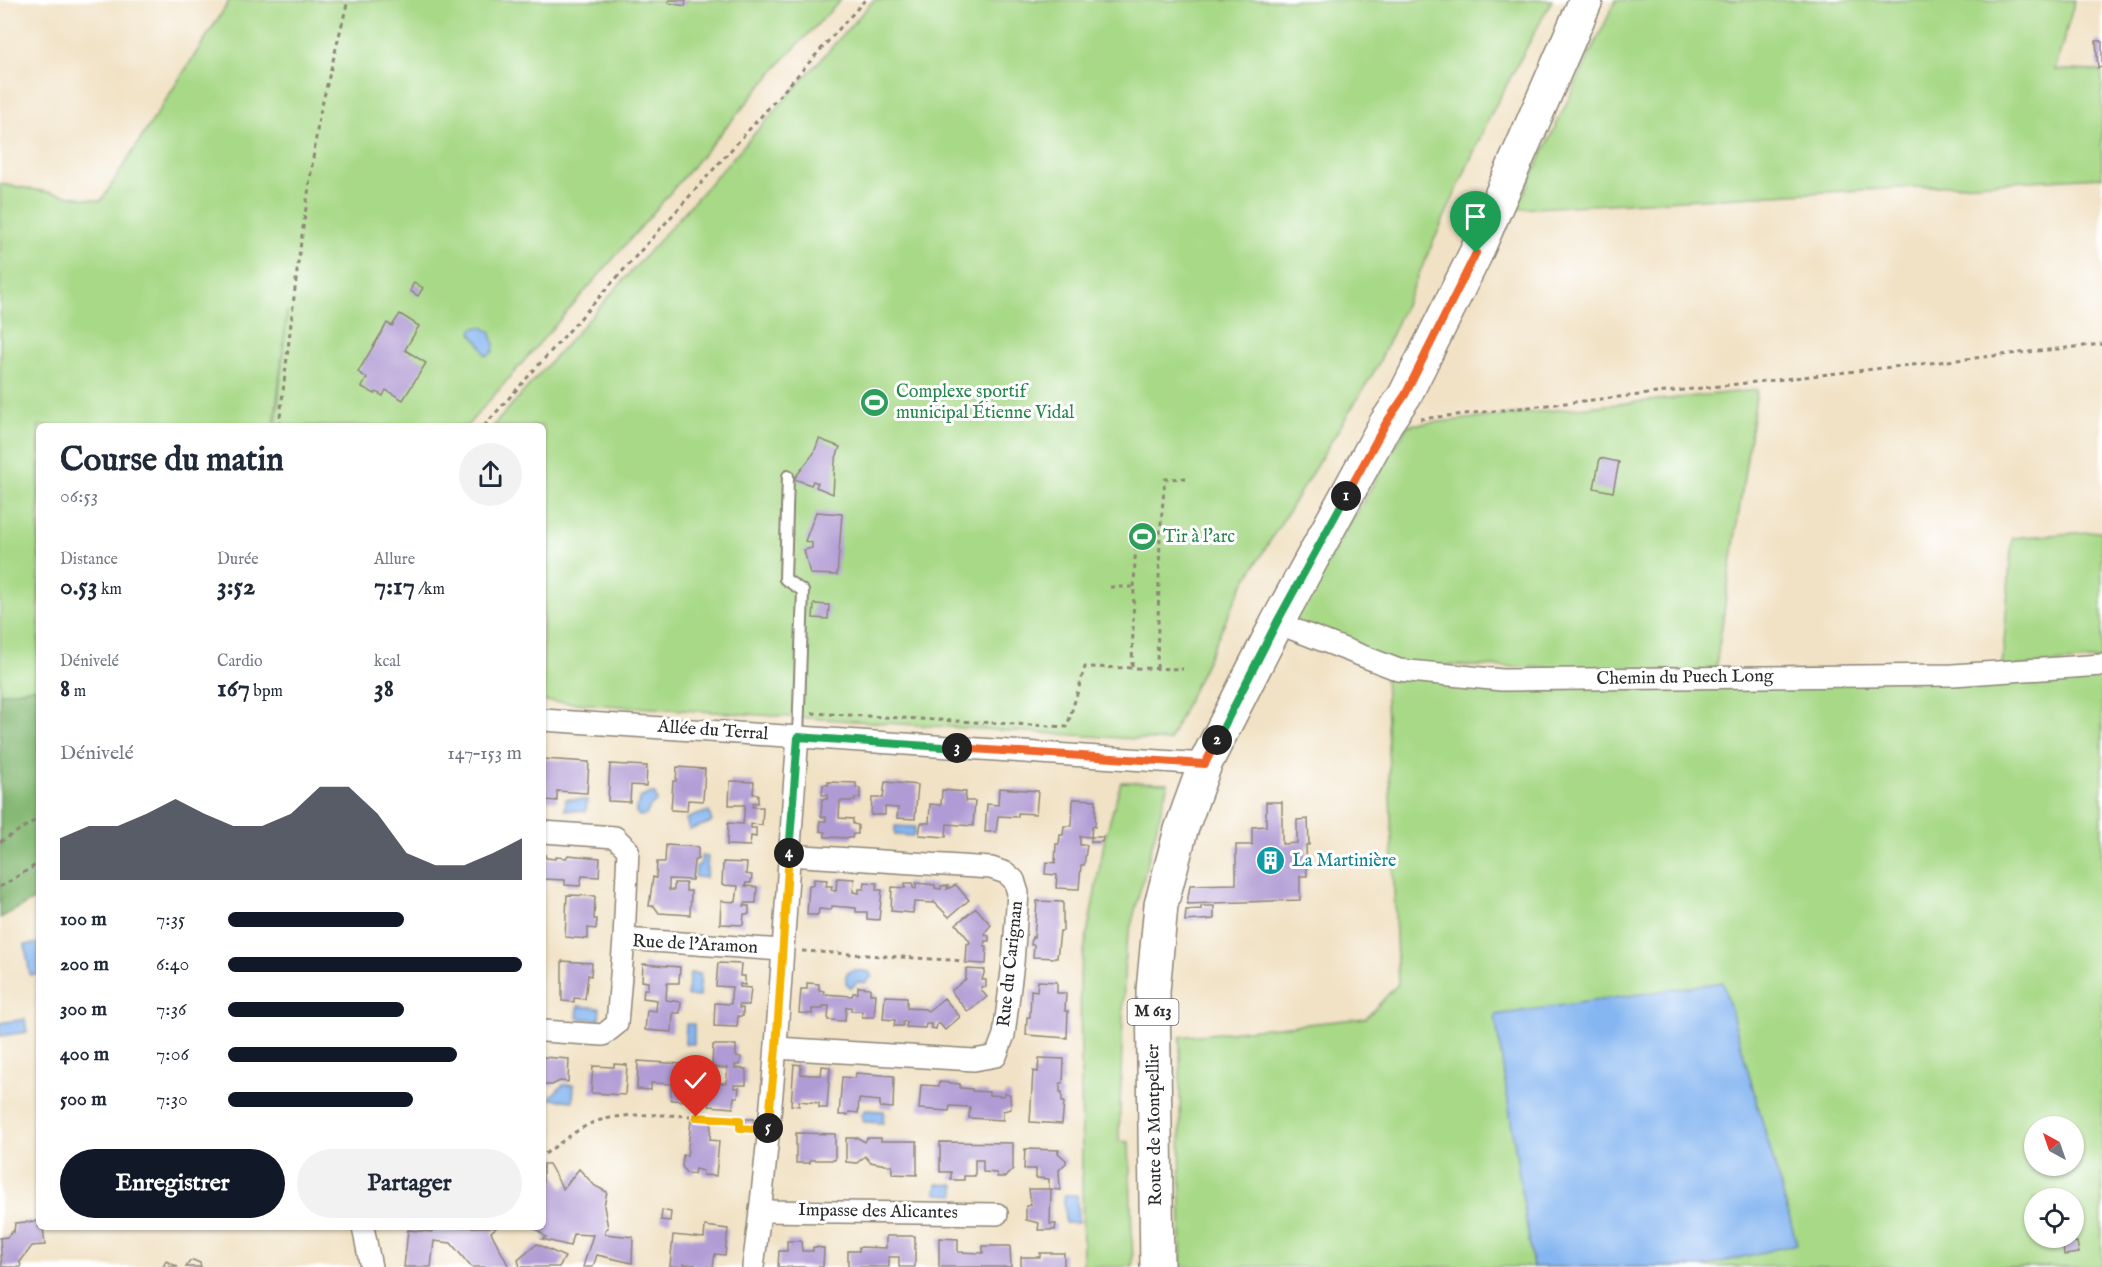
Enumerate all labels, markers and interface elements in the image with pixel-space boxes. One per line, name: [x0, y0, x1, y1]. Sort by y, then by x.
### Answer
pin: [1450, 191, 1501, 253]
icon: arrive: [1459, 200, 1492, 233]
place label: Complexe sportif municipal Étienne Vidal: [896, 381, 1074, 425]
sports icon: Complexe sportif municipal Étienne Vidal: [859, 386, 891, 418]
text: Course du matin: [60, 440, 284, 482]
button: share: [459, 443, 522, 506]
pin: 1: [1331, 481, 1361, 511]
text: 06:53: [60, 484, 98, 509]
text: 1: [1343, 486, 1349, 506]
sports icon: Tir à l'arc: [1126, 521, 1158, 553]
place label: Tir à l'arc: [1163, 526, 1235, 549]
text: Distance: [60, 550, 118, 570]
text: Durée: [217, 550, 259, 570]
text: Allure: [374, 550, 415, 570]
text: 0.53: [60, 570, 97, 603]
text: 3:52: [217, 570, 255, 603]
text: 7:17: [374, 570, 415, 603]
text: km: [97, 580, 122, 600]
text: /km: [415, 580, 445, 600]
text: Dénivelé: [60, 652, 119, 672]
text: Cardio: [217, 652, 263, 672]
text: kcal: [374, 652, 401, 672]
street label: Chemin du Puech Long: [1596, 665, 1774, 691]
text: 8: [60, 672, 70, 705]
text: 167: [217, 672, 250, 705]
text: 38: [374, 672, 394, 705]
text: m: [70, 682, 86, 702]
text: bpm: [250, 682, 283, 702]
street label: Allée du Terral: [656, 716, 769, 746]
pin: 2: [1202, 725, 1232, 755]
text: 2: [1213, 730, 1221, 750]
pin: 3: [942, 733, 972, 763]
text: 3: [954, 738, 960, 758]
text: Dénivelé: [60, 741, 134, 766]
text: 147–153 m: [447, 741, 522, 766]
pin: 4: [774, 838, 804, 868]
text: 4: [785, 843, 793, 863]
building icon: La Martinière: [1255, 845, 1287, 877]
place label: La Martinière: [1292, 850, 1396, 873]
street label: Rue du Carignan: [993, 899, 1029, 1028]
text: 100 m: [60, 907, 107, 932]
text: 7:35: [156, 907, 185, 932]
street label: Rue de l'Aramon: [632, 930, 759, 960]
text: 200 m: [60, 952, 109, 977]
text: 6:40: [156, 952, 189, 977]
text: 300 m: [60, 997, 107, 1022]
text: 7:36: [156, 997, 187, 1022]
road number: M 613: [1128, 999, 1178, 1025]
text: 400 m: [60, 1042, 109, 1067]
text: 7:06: [156, 1042, 189, 1067]
street label: Route de Montpellier: [1142, 1043, 1168, 1206]
pin: [670, 1055, 721, 1117]
icon: check: [679, 1064, 712, 1097]
text: 500 m: [60, 1087, 107, 1112]
text: 7:30: [156, 1087, 188, 1112]
pin: 5: [753, 1113, 783, 1143]
north arrow: [2024, 1116, 2084, 1176]
map controls: [2024, 1116, 2084, 1248]
text: 5: [765, 1118, 771, 1138]
button: Enregistrer: [60, 1149, 285, 1218]
button: Partager: [297, 1149, 522, 1218]
button: locate: [2024, 1188, 2084, 1248]
street label: Impasse des Alicantes: [798, 1199, 958, 1225]

